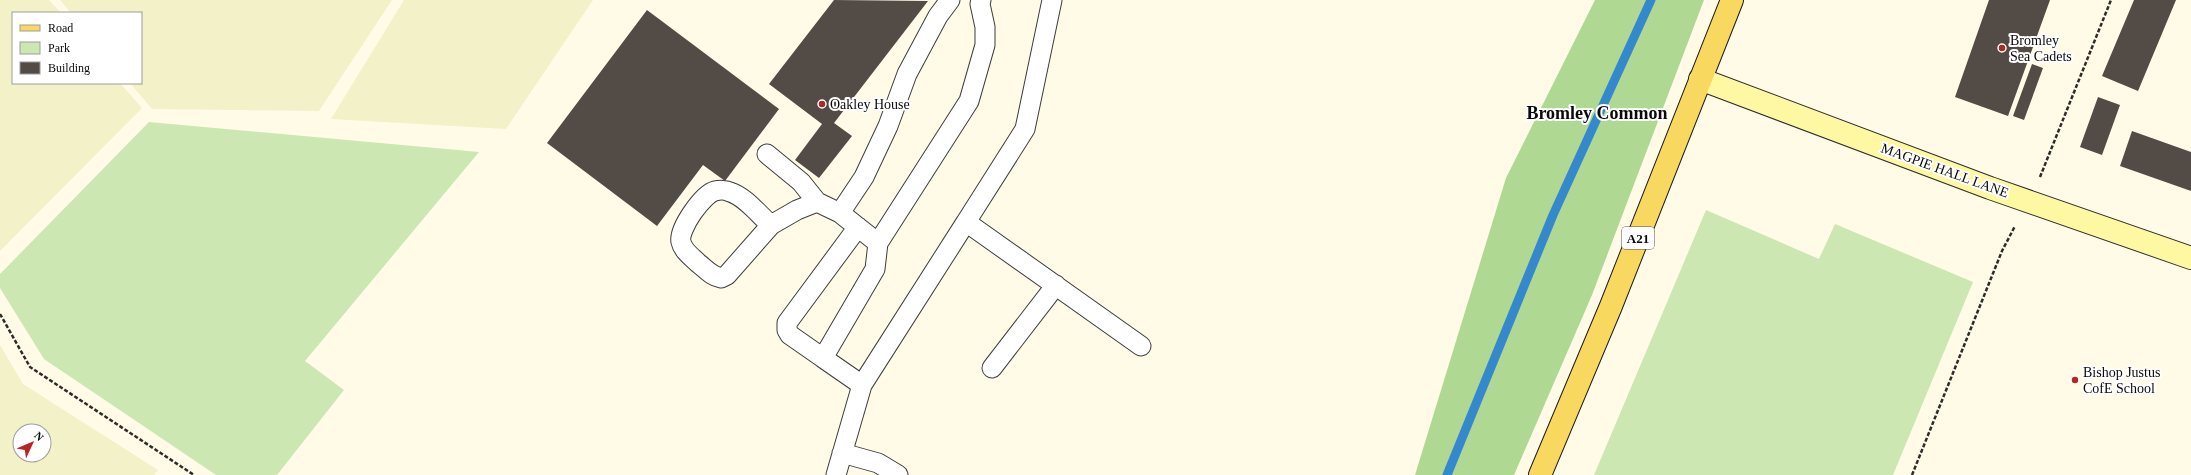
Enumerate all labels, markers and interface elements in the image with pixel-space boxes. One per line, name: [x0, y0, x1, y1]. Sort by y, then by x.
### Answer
legend: [12, 12, 142, 84]
text: Road: [48, 21, 73, 35]
place label: Bromley Sea Cadets: [2010, 33, 2072, 64]
text: Park: [48, 41, 70, 55]
marker: Bromley Sea Cadets: [1997, 43, 2007, 53]
text: Building: [48, 61, 90, 75]
place label: Oakley House: [830, 97, 910, 112]
marker: Oakley House: [817, 99, 827, 109]
district label: Bromley Common: [1526, 103, 1668, 123]
street label: MAGPIE HALL LANE: [1879, 140, 2011, 201]
road number: A21: [1622, 227, 1654, 249]
place label: Bishop Justus CofE School: [2083, 365, 2160, 396]
marker: Bishop Justus CofE School: [2070, 375, 2080, 385]
north arrow: [12, 423, 52, 463]
text: N: [32, 429, 46, 443]

